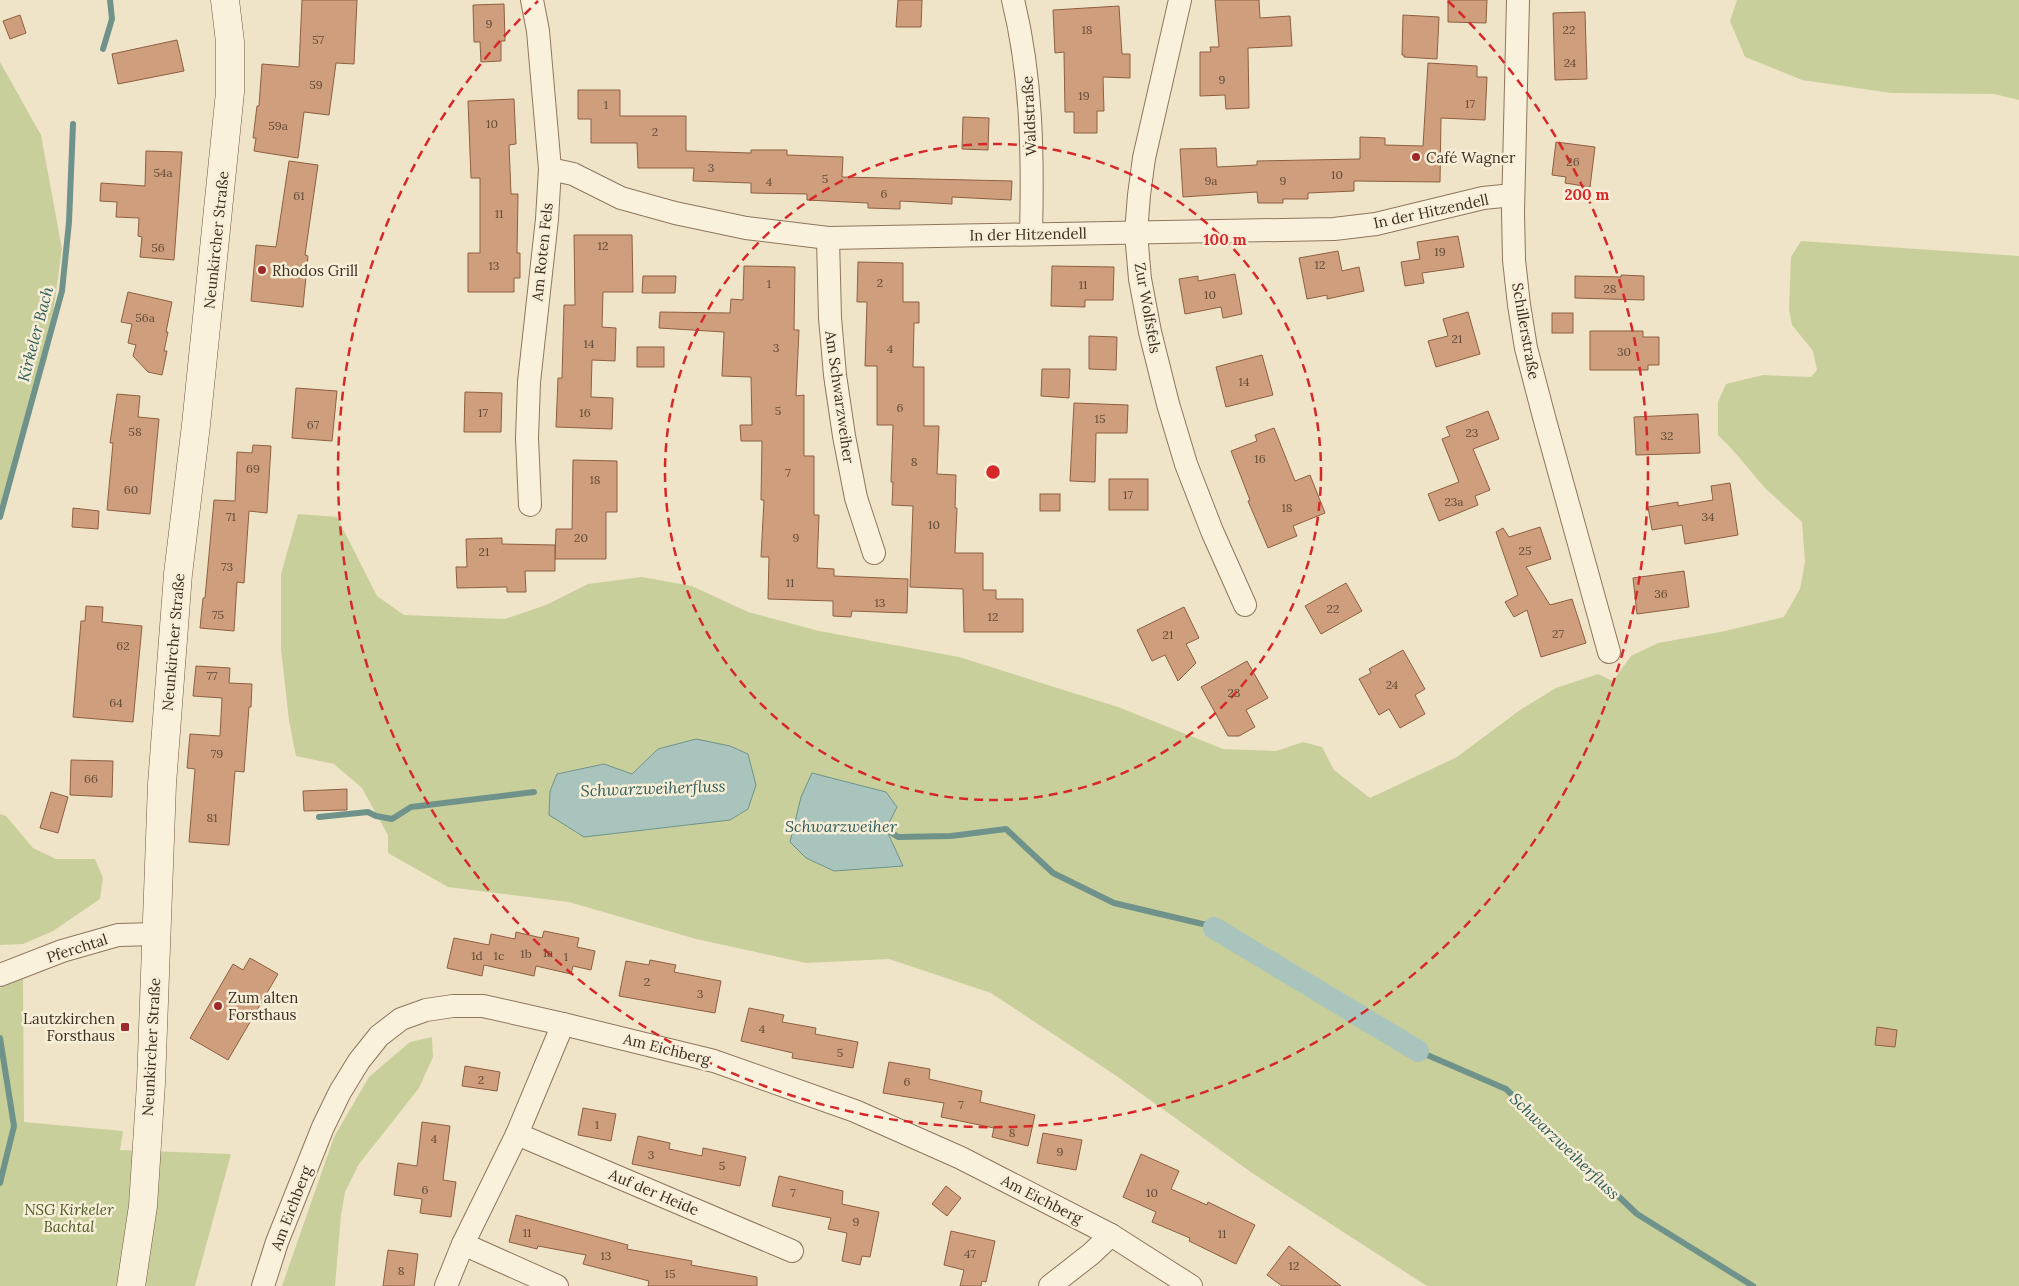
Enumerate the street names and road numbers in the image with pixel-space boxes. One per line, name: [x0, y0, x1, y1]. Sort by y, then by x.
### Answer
street label: Waldstraße: [1017, 75, 1041, 157]
street label: Neunkircher Straße: [199, 170, 233, 310]
street label: In der Hitzendell: [1372, 190, 1490, 232]
street label: Am Roten Fels: [527, 202, 557, 303]
street label: In der Hitzendell: [969, 223, 1087, 245]
street label: Zur Wolfsfels: [1131, 261, 1165, 355]
street label: Schillerstraße: [1508, 281, 1544, 381]
street label: Am Schwarzweiher: [821, 328, 859, 465]
street label: Neunkircher Straße: [158, 572, 188, 712]
street label: Pferchtal: [44, 929, 110, 967]
street label: Neunkircher Straße: [138, 977, 164, 1117]
street label: Am Eichberg: [621, 1029, 713, 1069]
street label: Am Eichberg: [266, 1162, 316, 1254]
street label: Auf der Heide: [605, 1164, 702, 1219]
street label: Am Eichberg: [997, 1170, 1087, 1228]

